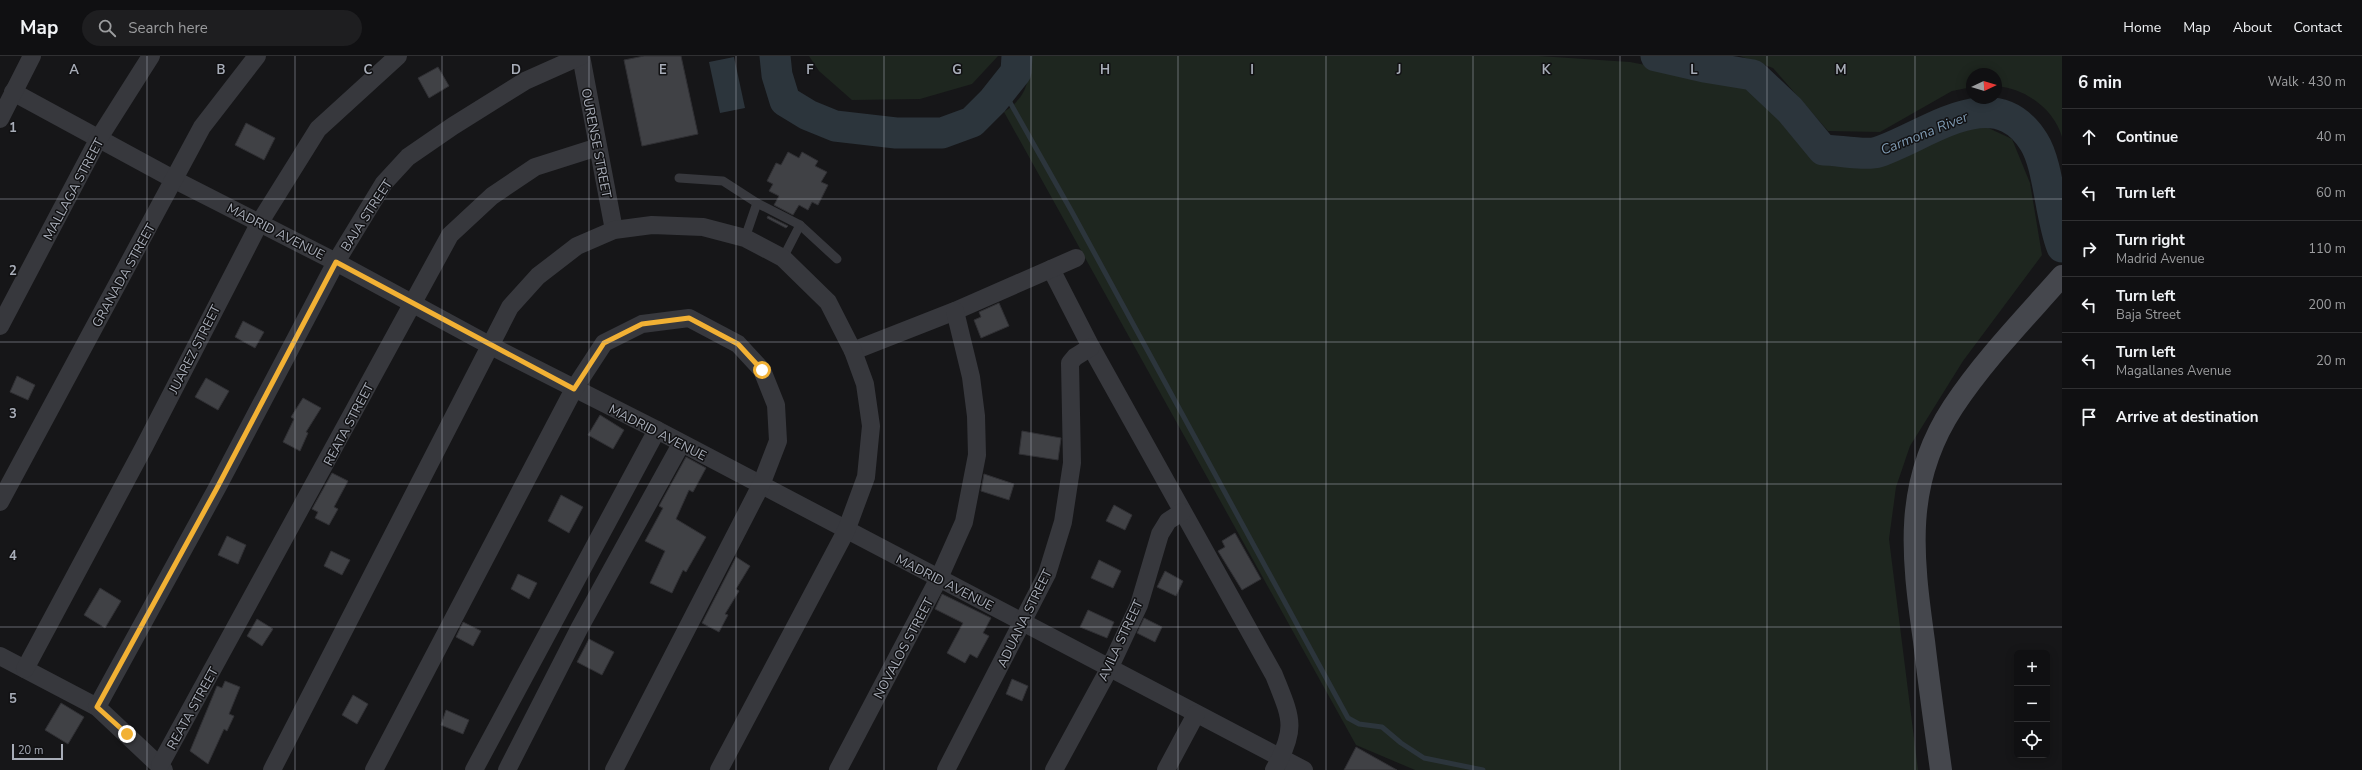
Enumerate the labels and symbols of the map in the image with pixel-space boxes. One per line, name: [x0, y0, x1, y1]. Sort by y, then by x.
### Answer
text: A: [69, 61, 79, 79]
text: B: [217, 61, 226, 79]
text: C: [364, 61, 373, 79]
text: D: [511, 61, 521, 79]
text: E: [659, 61, 667, 79]
text: F: [806, 61, 814, 79]
text: G: [952, 61, 962, 79]
text: H: [1100, 61, 1110, 79]
text: I: [1250, 61, 1254, 79]
text: J: [1396, 61, 1401, 79]
text: K: [1542, 61, 1551, 79]
text: L: [1690, 61, 1698, 79]
text: M: [1835, 61, 1847, 79]
north arrow: [1966, 68, 2002, 104]
street label: OURENSE STREET: [577, 87, 616, 200]
water label: Carmona River: [1878, 107, 1972, 160]
text: 1: [9, 119, 17, 137]
street label: MALLAGA STREET: [39, 135, 108, 244]
street label: BAJA STREET: [337, 176, 397, 255]
street label: MADRID AVENUE: [224, 200, 327, 264]
street label: GRANADA STREET: [88, 220, 160, 331]
text: 2: [9, 262, 17, 280]
street label: JUAREZ STREET: [164, 302, 225, 398]
route start: [753, 361, 771, 379]
street label: REATA STREET: [319, 380, 378, 469]
street label: MADRID AVENUE: [606, 401, 709, 465]
text: 3: [9, 405, 17, 423]
text: 4: [9, 547, 17, 565]
street label: MADRID AVENUE: [893, 551, 996, 615]
street label: ADUANA STREET: [993, 566, 1057, 671]
street label: NOVALOS STREET: [870, 595, 938, 702]
street label: AVILA STREET: [1094, 597, 1148, 684]
street label: REATA STREET: [163, 664, 223, 753]
text: 5: [9, 690, 17, 708]
route end: [118, 725, 136, 743]
scale bar: [12, 742, 63, 761]

